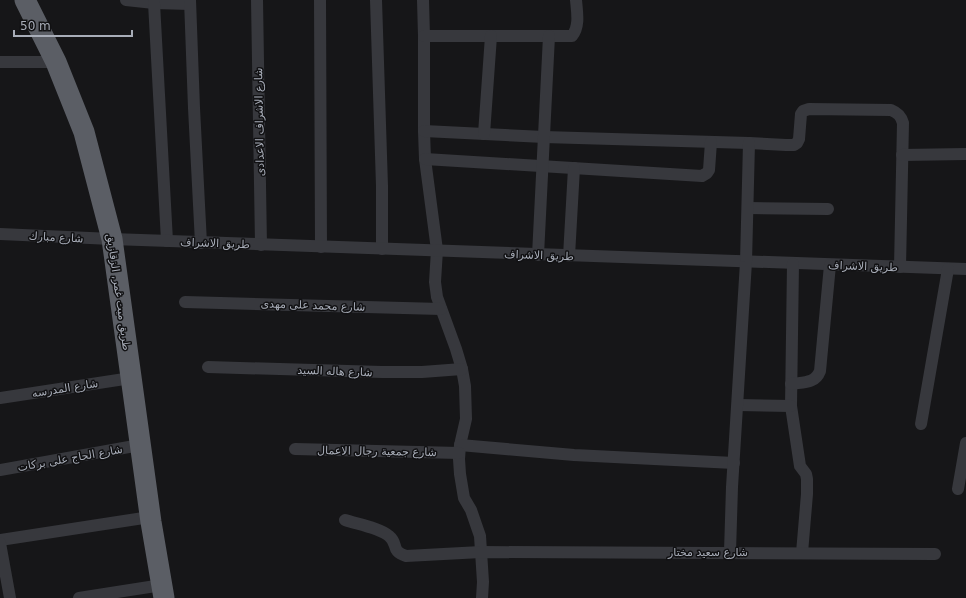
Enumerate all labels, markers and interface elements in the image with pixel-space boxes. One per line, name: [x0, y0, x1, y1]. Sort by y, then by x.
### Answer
scale bar: [14, 12, 132, 38]
text: 50 m: [20, 19, 51, 33]
street label: شارع الاشراف الاعدادى: [252, 68, 267, 176]
street label: شارع مبارك: [28, 230, 84, 245]
street label: طريق ميت غمر, الزقازيق: [103, 233, 133, 352]
street label: طريق الاشراف: [180, 236, 250, 252]
street label: طريق الاشراف: [504, 248, 574, 264]
street label: طريق الاشراف: [828, 259, 898, 275]
street label: شارع محمد على مهدى: [260, 297, 366, 314]
street label: شارع هاله السيد: [297, 364, 373, 379]
street label: شارع المدرسه: [31, 377, 99, 400]
street label: شارع الحاج على بركات: [17, 443, 124, 474]
street label: شارع جمعية رجال الاعمال: [317, 444, 437, 459]
street label: شارع سعيد مختار: [667, 546, 748, 559]

